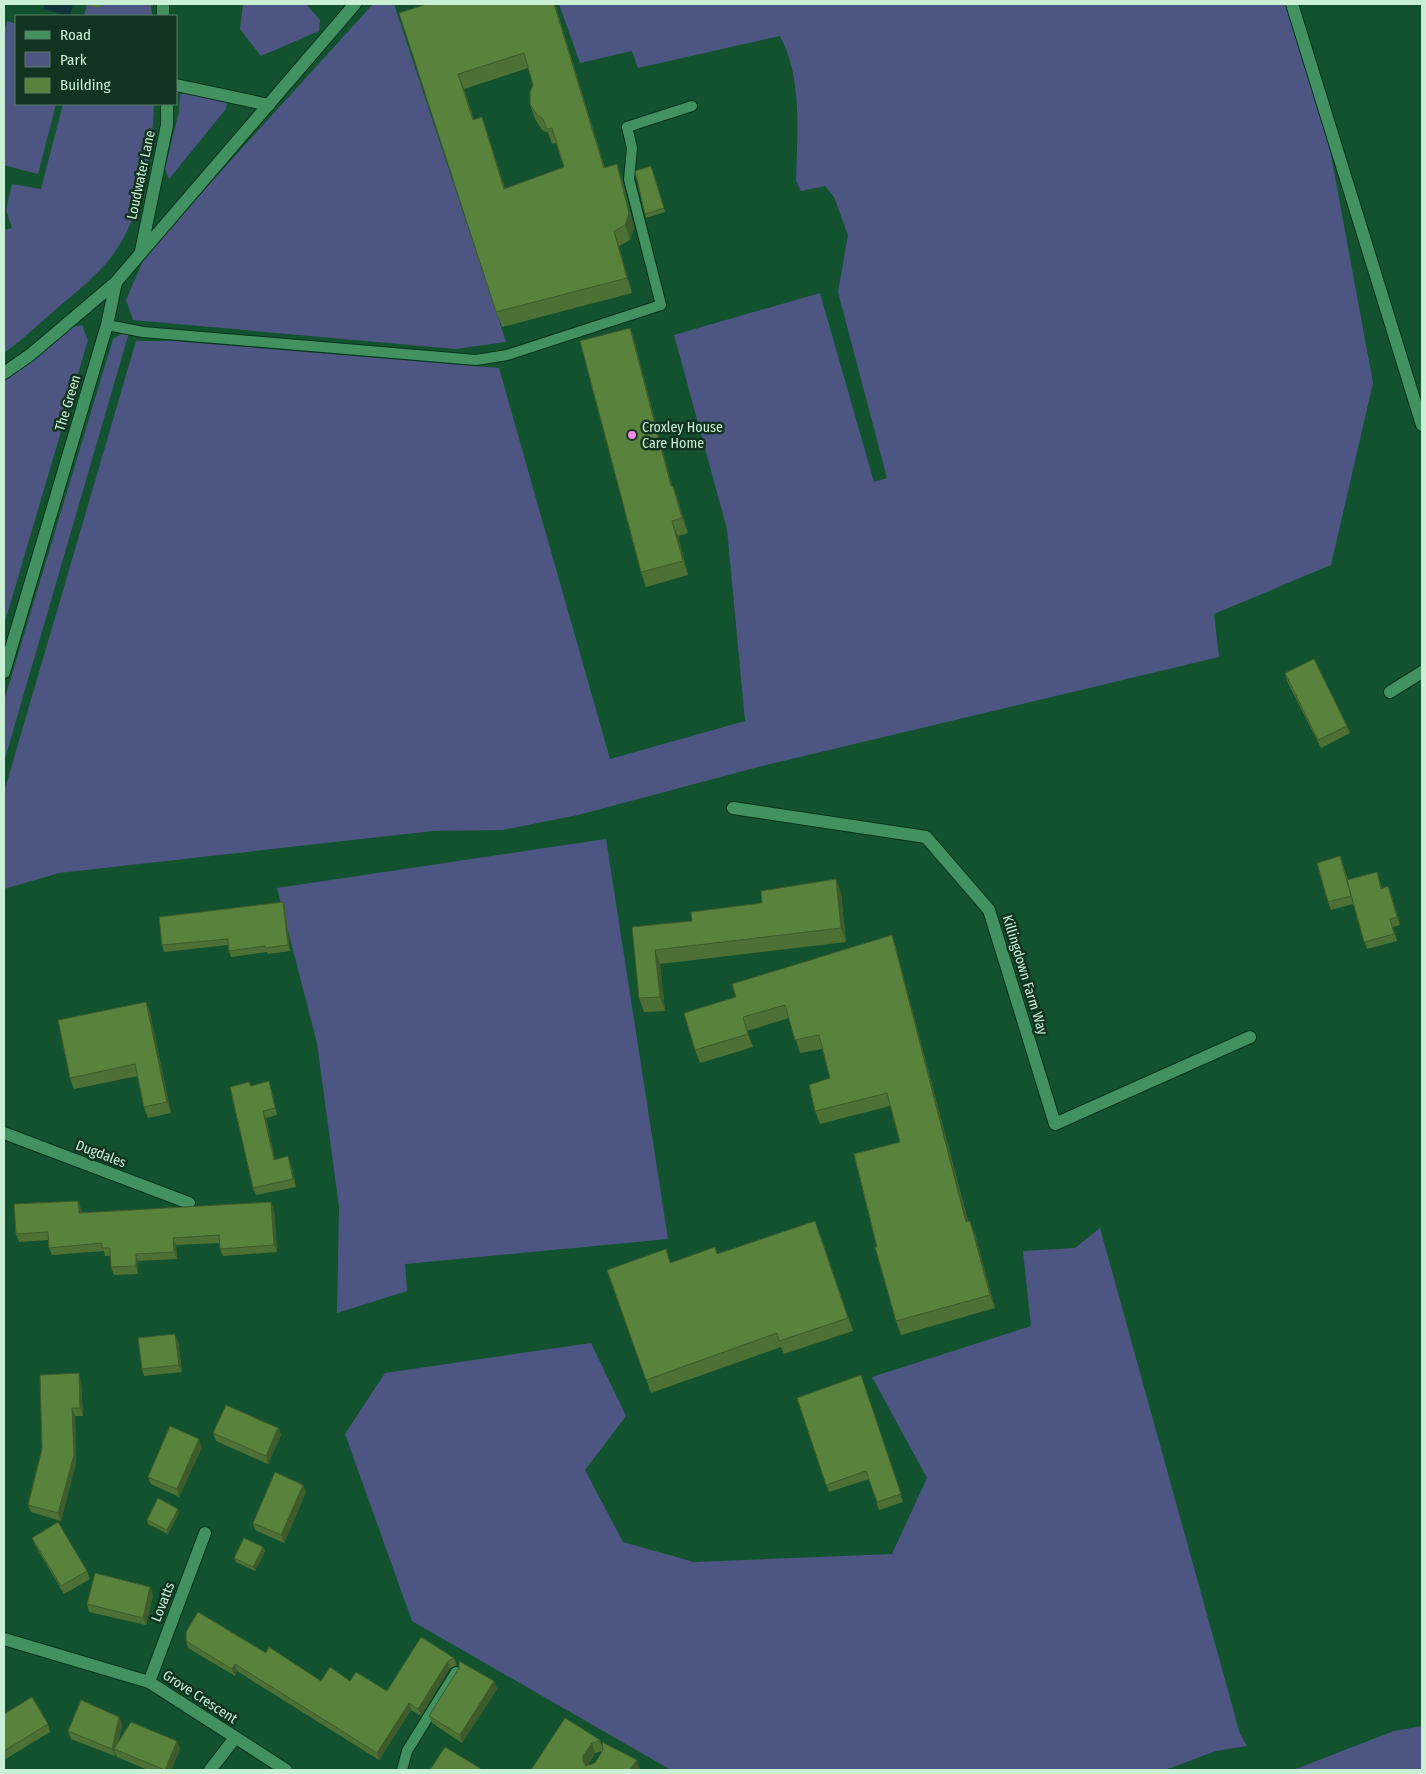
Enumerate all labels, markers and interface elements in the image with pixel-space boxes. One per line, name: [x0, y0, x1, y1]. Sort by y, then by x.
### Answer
legend: [15, 15, 178, 105]
text: Road: [60, 26, 91, 44]
text: Park: [60, 51, 87, 69]
text: Building: [60, 76, 111, 94]
street label: Loudwater Lane: [123, 129, 159, 221]
street label: The Green: [51, 373, 85, 433]
place label: Croxley House Care Home: [642, 419, 723, 452]
marker: Croxley House Care Home: [626, 429, 638, 441]
street label: Killingdown Farm Way: [999, 913, 1052, 1038]
street label: Dugdales: [73, 1137, 129, 1171]
street label: Lovatts: [148, 1580, 178, 1624]
street label: Grove Crescent: [160, 1667, 241, 1728]

